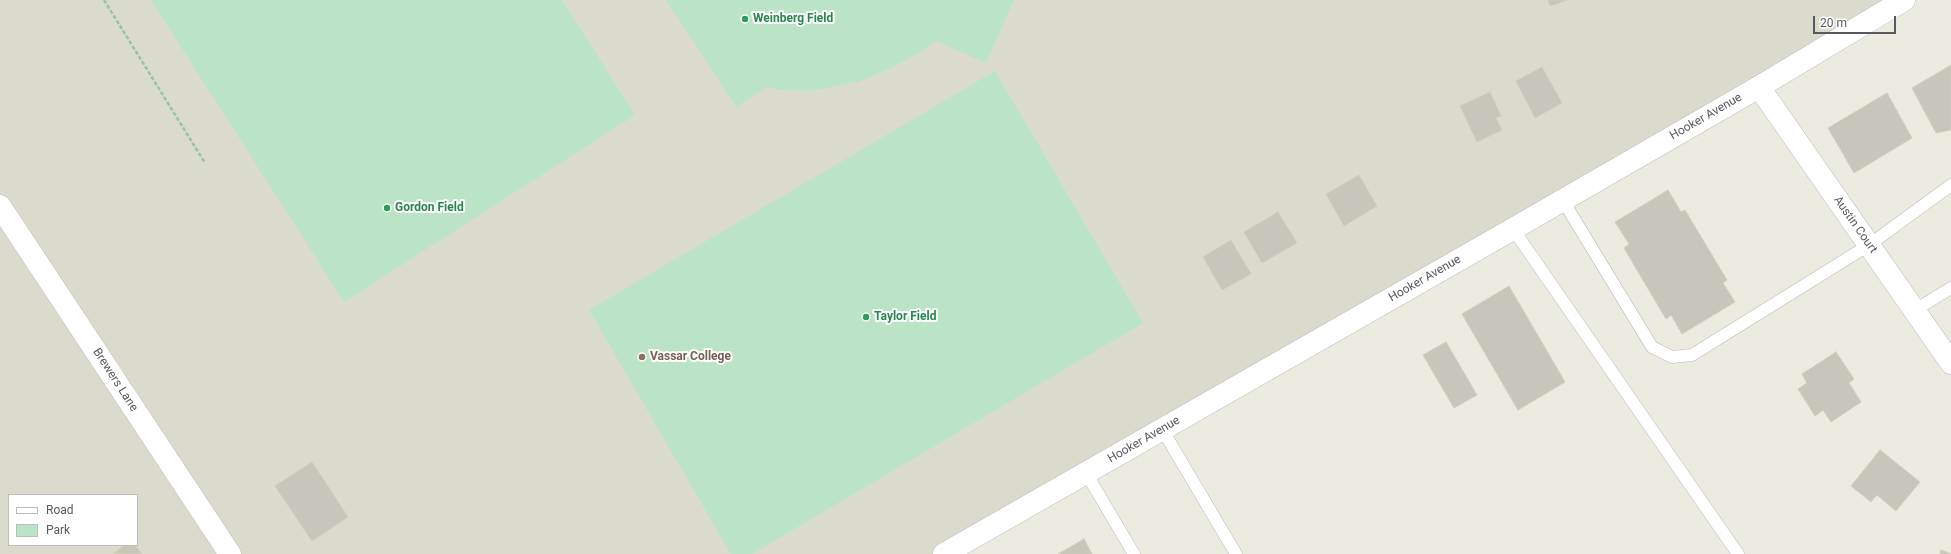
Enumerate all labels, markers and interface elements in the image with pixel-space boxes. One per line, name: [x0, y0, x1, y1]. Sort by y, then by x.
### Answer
scale bar: [1815, 8, 1898, 34]
place label: Weinberg Field: [753, 12, 833, 26]
marker: Weinberg Field: [740, 14, 750, 24]
text: 20 m: [1820, 16, 1847, 30]
street label: Hooker Avenue: [1667, 91, 1745, 143]
street label: Austin Court: [1830, 194, 1880, 256]
place label: Gordon Field: [395, 201, 464, 215]
marker: Gordon Field: [382, 203, 392, 213]
street label: Hooker Avenue: [1386, 253, 1464, 305]
place label: Taylor Field: [874, 310, 936, 324]
marker: Taylor Field: [861, 312, 871, 322]
street label: Brewers Lane: [89, 346, 141, 414]
place label: Vassar College: [650, 350, 731, 364]
marker: Vassar College: [637, 352, 647, 362]
street label: Hooker Avenue: [1105, 414, 1183, 466]
legend: [8, 494, 138, 546]
text: Road: [46, 503, 74, 517]
text: Park: [46, 523, 70, 537]

